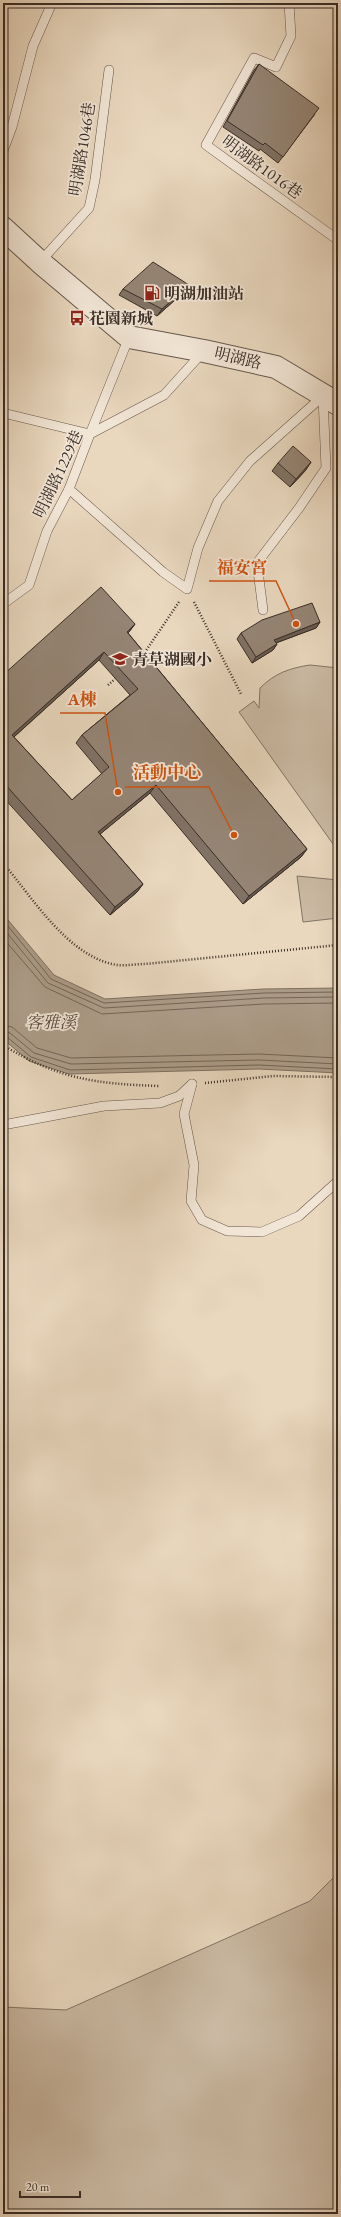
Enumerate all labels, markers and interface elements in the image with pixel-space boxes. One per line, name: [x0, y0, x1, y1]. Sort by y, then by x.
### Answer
street label: 明湖路1046巷: [64, 101, 100, 197]
street label: 明湖路1016巷: [218, 131, 306, 203]
place label: 明湖加油站: [164, 283, 244, 304]
fuel station icon: 明湖加油站: [143, 284, 161, 302]
place label: 花園新城: [89, 308, 153, 329]
bus stop icon: 花園新城: [68, 309, 86, 327]
street label: 明湖路: [212, 342, 264, 374]
street label: 明湖路1229巷: [28, 427, 88, 521]
callout: 福安宮: [209, 552, 276, 581]
text: 福安宮: [217, 556, 268, 578]
place label: 青草湖國小: [132, 649, 212, 670]
school or university icon: 青草湖國小: [111, 650, 129, 668]
callout: A棟: [60, 684, 105, 713]
text: A棟: [66, 688, 97, 710]
callout: 活動中心: [125, 758, 209, 787]
text: 活動中心: [133, 761, 201, 783]
water label: 客雅溪: [26, 1011, 78, 1033]
scale bar: [20, 2173, 80, 2199]
text: 20 m: [26, 2179, 50, 2195]

